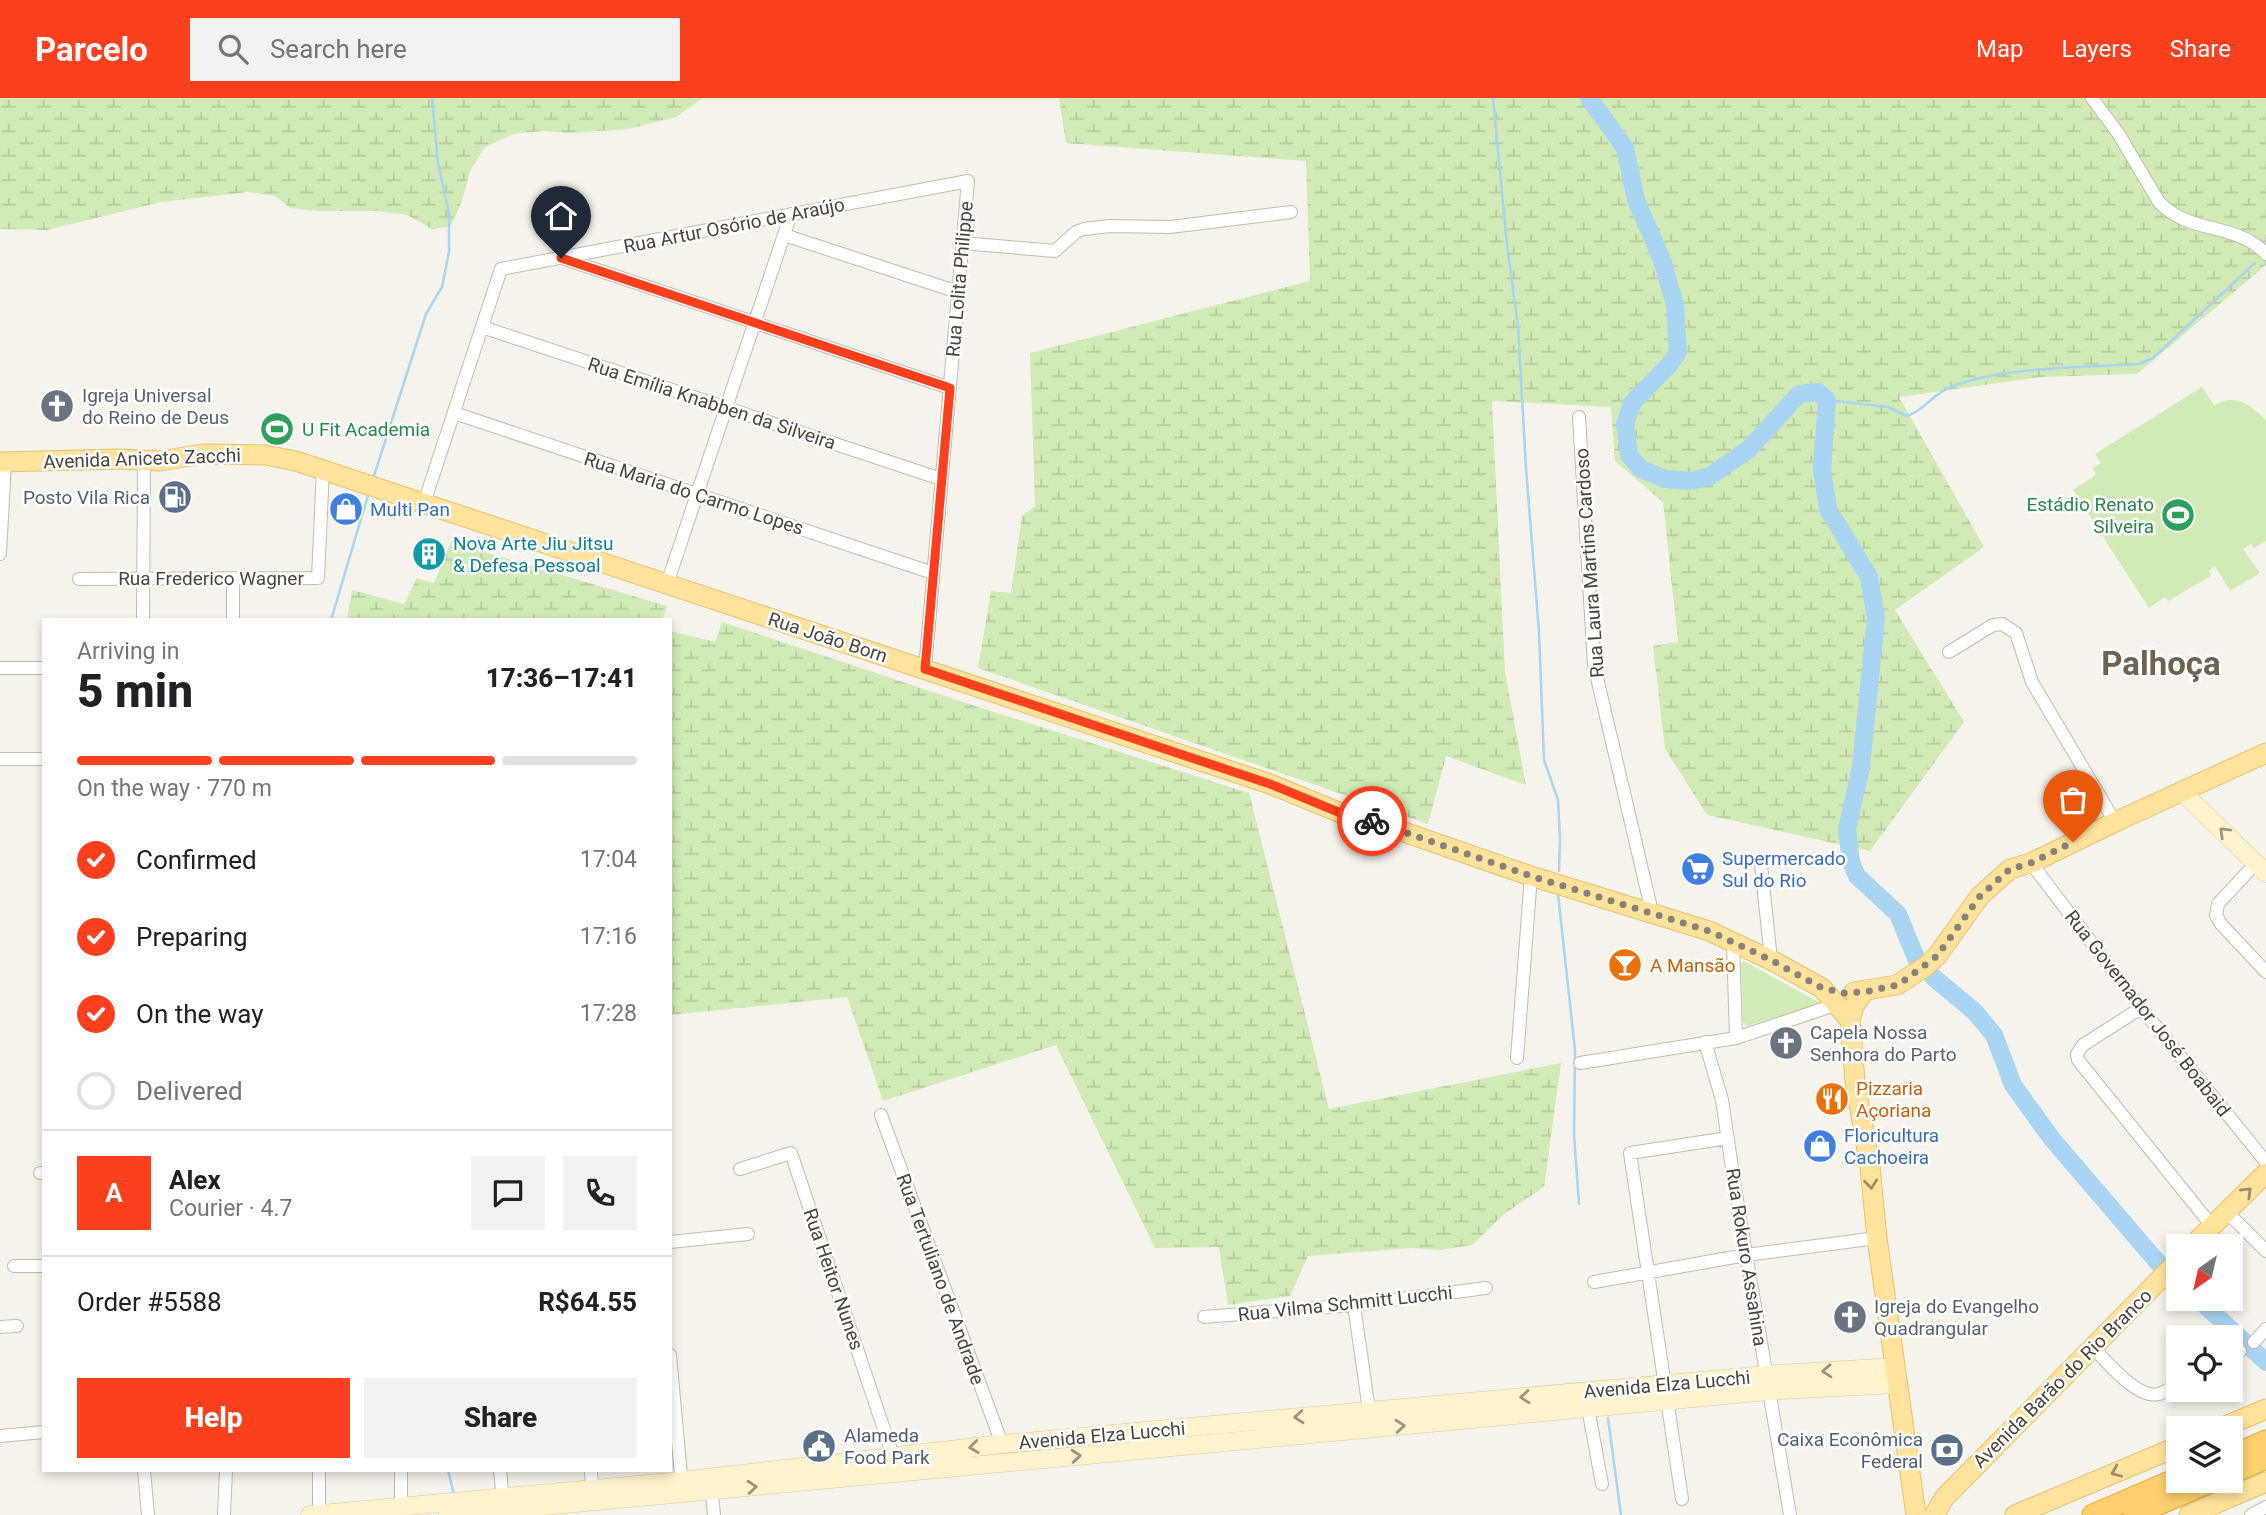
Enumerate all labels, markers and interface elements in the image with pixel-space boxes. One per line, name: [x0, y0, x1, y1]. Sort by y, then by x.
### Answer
search box: [190, 18, 680, 81]
text: Parcelo: [35, 30, 148, 69]
icon: search: [214, 30, 252, 68]
text: Search here: [270, 34, 407, 64]
text: Map: [1976, 35, 2024, 63]
text: Layers: [2062, 35, 2132, 63]
text: Share: [2170, 35, 2231, 63]
pin: [531, 186, 591, 258]
street label: Rua Artur Osório de Araújo: [622, 193, 847, 258]
icon: home: [542, 197, 580, 235]
street label: Rua Lolita Philippe: [941, 200, 978, 358]
street label: Rua Emília Knabben da Silveira: [585, 352, 839, 454]
place label: Igreja Universal do Reino de Deus: [82, 384, 229, 429]
church icon: Igreja Universal do Reino de Deus: [38, 387, 76, 425]
sports icon: U Fit Academia: [258, 410, 296, 448]
place label: U Fit Academia: [302, 418, 430, 441]
street label: Avenida Aniceto Zacchi: [43, 444, 241, 473]
street label: Rua Maria do Carmo Lopes: [581, 447, 807, 540]
street label: Rua Laura Martins Cardoso: [1570, 447, 1609, 679]
fuel station icon: Posto Vila Rica: [156, 478, 194, 516]
place label: Posto Vila Rica: [23, 486, 150, 509]
shop icon: Multi Pan: [327, 490, 365, 528]
place label: Estádio Renato Silveira: [2026, 493, 2154, 538]
sports icon: Estádio Renato Silveira: [2159, 496, 2197, 534]
place label: Multi Pan: [370, 498, 450, 521]
place label: Nova Arte Jiu Jitsu & Defesa Pessoal: [453, 532, 614, 577]
building icon: Nova Arte Jiu Jitsu & Defesa Pessoal: [410, 535, 448, 573]
street label: Rua Frederico Wagner: [118, 567, 304, 590]
street label: Rua João Born: [765, 607, 890, 668]
text: Arriving in: [77, 638, 180, 665]
district label: Palhoça: [2101, 644, 2221, 683]
text: 17:36–17:41: [486, 663, 637, 693]
text: 5 min: [77, 664, 193, 718]
pin: [2043, 770, 2103, 842]
text: On the way · 770 m: [77, 775, 272, 802]
icon: bag: [2054, 781, 2092, 819]
courier: [1337, 786, 1407, 856]
icon: bike: [1353, 802, 1391, 840]
one-way arrow: [2219, 827, 2232, 840]
icon: check: [77, 841, 115, 879]
text: Confirmed: [136, 845, 257, 875]
text: 17:04: [580, 846, 637, 873]
place label: Supermercado Sul do Rio: [1722, 847, 1846, 892]
supermarket icon: Supermercado Sul do Rio: [1679, 850, 1717, 888]
street label: Rua Governador José Boabaid: [2060, 906, 2235, 1121]
icon: check: [77, 918, 115, 956]
text: Preparing: [136, 922, 248, 952]
text: 17:16: [580, 923, 637, 950]
bar icon: A Mansão: [1606, 946, 1644, 984]
place label: A Mansão: [1650, 954, 1736, 977]
icon: check: [77, 995, 115, 1033]
text: On the way: [136, 999, 264, 1029]
text: 17:28: [580, 1000, 637, 1027]
place label: Capela Nossa Senhora do Parto: [1810, 1021, 1957, 1066]
church icon: Capela Nossa Senhora do Parto: [1767, 1024, 1805, 1062]
text: Delivered: [136, 1076, 243, 1106]
place label: Pizzaria Açoriana: [1856, 1077, 1931, 1122]
restaurant icon: Pizzaria Açoriana: [1813, 1080, 1851, 1118]
place label: Floricultura Cachoeira: [1844, 1124, 1939, 1169]
shop icon: Floricultura Cachoeira: [1801, 1127, 1839, 1165]
button: chat: [471, 1156, 545, 1230]
button: phone: [563, 1156, 637, 1230]
text: Alex: [169, 1165, 221, 1195]
street label: Rua Rokuro Assahina: [1721, 1166, 1772, 1348]
street label: Rua Tertuliano de Andrade: [892, 1171, 989, 1388]
text: A: [105, 1178, 123, 1208]
one-way arrow: [1864, 1178, 1879, 1190]
one-way arrow: [2238, 1187, 2251, 1200]
text: Courier · 4.7: [169, 1195, 292, 1222]
street label: Rua Heitor Nunes: [799, 1205, 868, 1353]
north arrow: [2166, 1234, 2244, 1311]
map controls: [2166, 1234, 2243, 1493]
street label: Rua Vilma Schmitt Lucchi: [1237, 1281, 1453, 1326]
street label: Avenida Barão do Rio Branco: [1968, 1284, 2157, 1473]
text: Order #5588: [77, 1287, 222, 1317]
text: R$64.55: [538, 1287, 637, 1317]
place label: Igreja do Evangelho Quadrangular: [1874, 1295, 2039, 1340]
church icon: Igreja do Evangelho Quadrangular: [1831, 1298, 1869, 1336]
button: locate: [2166, 1325, 2243, 1402]
one-way arrow: [1821, 1363, 1832, 1378]
street label: Avenida Elza Lucchi: [1583, 1366, 1751, 1403]
button: Help: [77, 1378, 350, 1458]
button: Share: [364, 1378, 637, 1458]
one-way arrow: [1519, 1389, 1530, 1404]
one-way arrow: [1293, 1409, 1304, 1424]
button: layers: [2166, 1416, 2243, 1493]
street label: Avenida Elza Lucchi: [1018, 1417, 1186, 1454]
one-way arrow: [1395, 1419, 1406, 1434]
place label: Alameda Food Park: [844, 1424, 930, 1469]
public building icon: Alameda Food Park: [800, 1427, 838, 1465]
place label: Caixa Econômica Federal: [1777, 1428, 1923, 1473]
bank icon: Caixa Econômica Federal: [1928, 1431, 1966, 1469]
one-way arrow: [969, 1439, 980, 1454]
one-way arrow: [1070, 1449, 1082, 1464]
one-way arrow: [2111, 1464, 2123, 1478]
one-way arrow: [747, 1480, 758, 1495]

